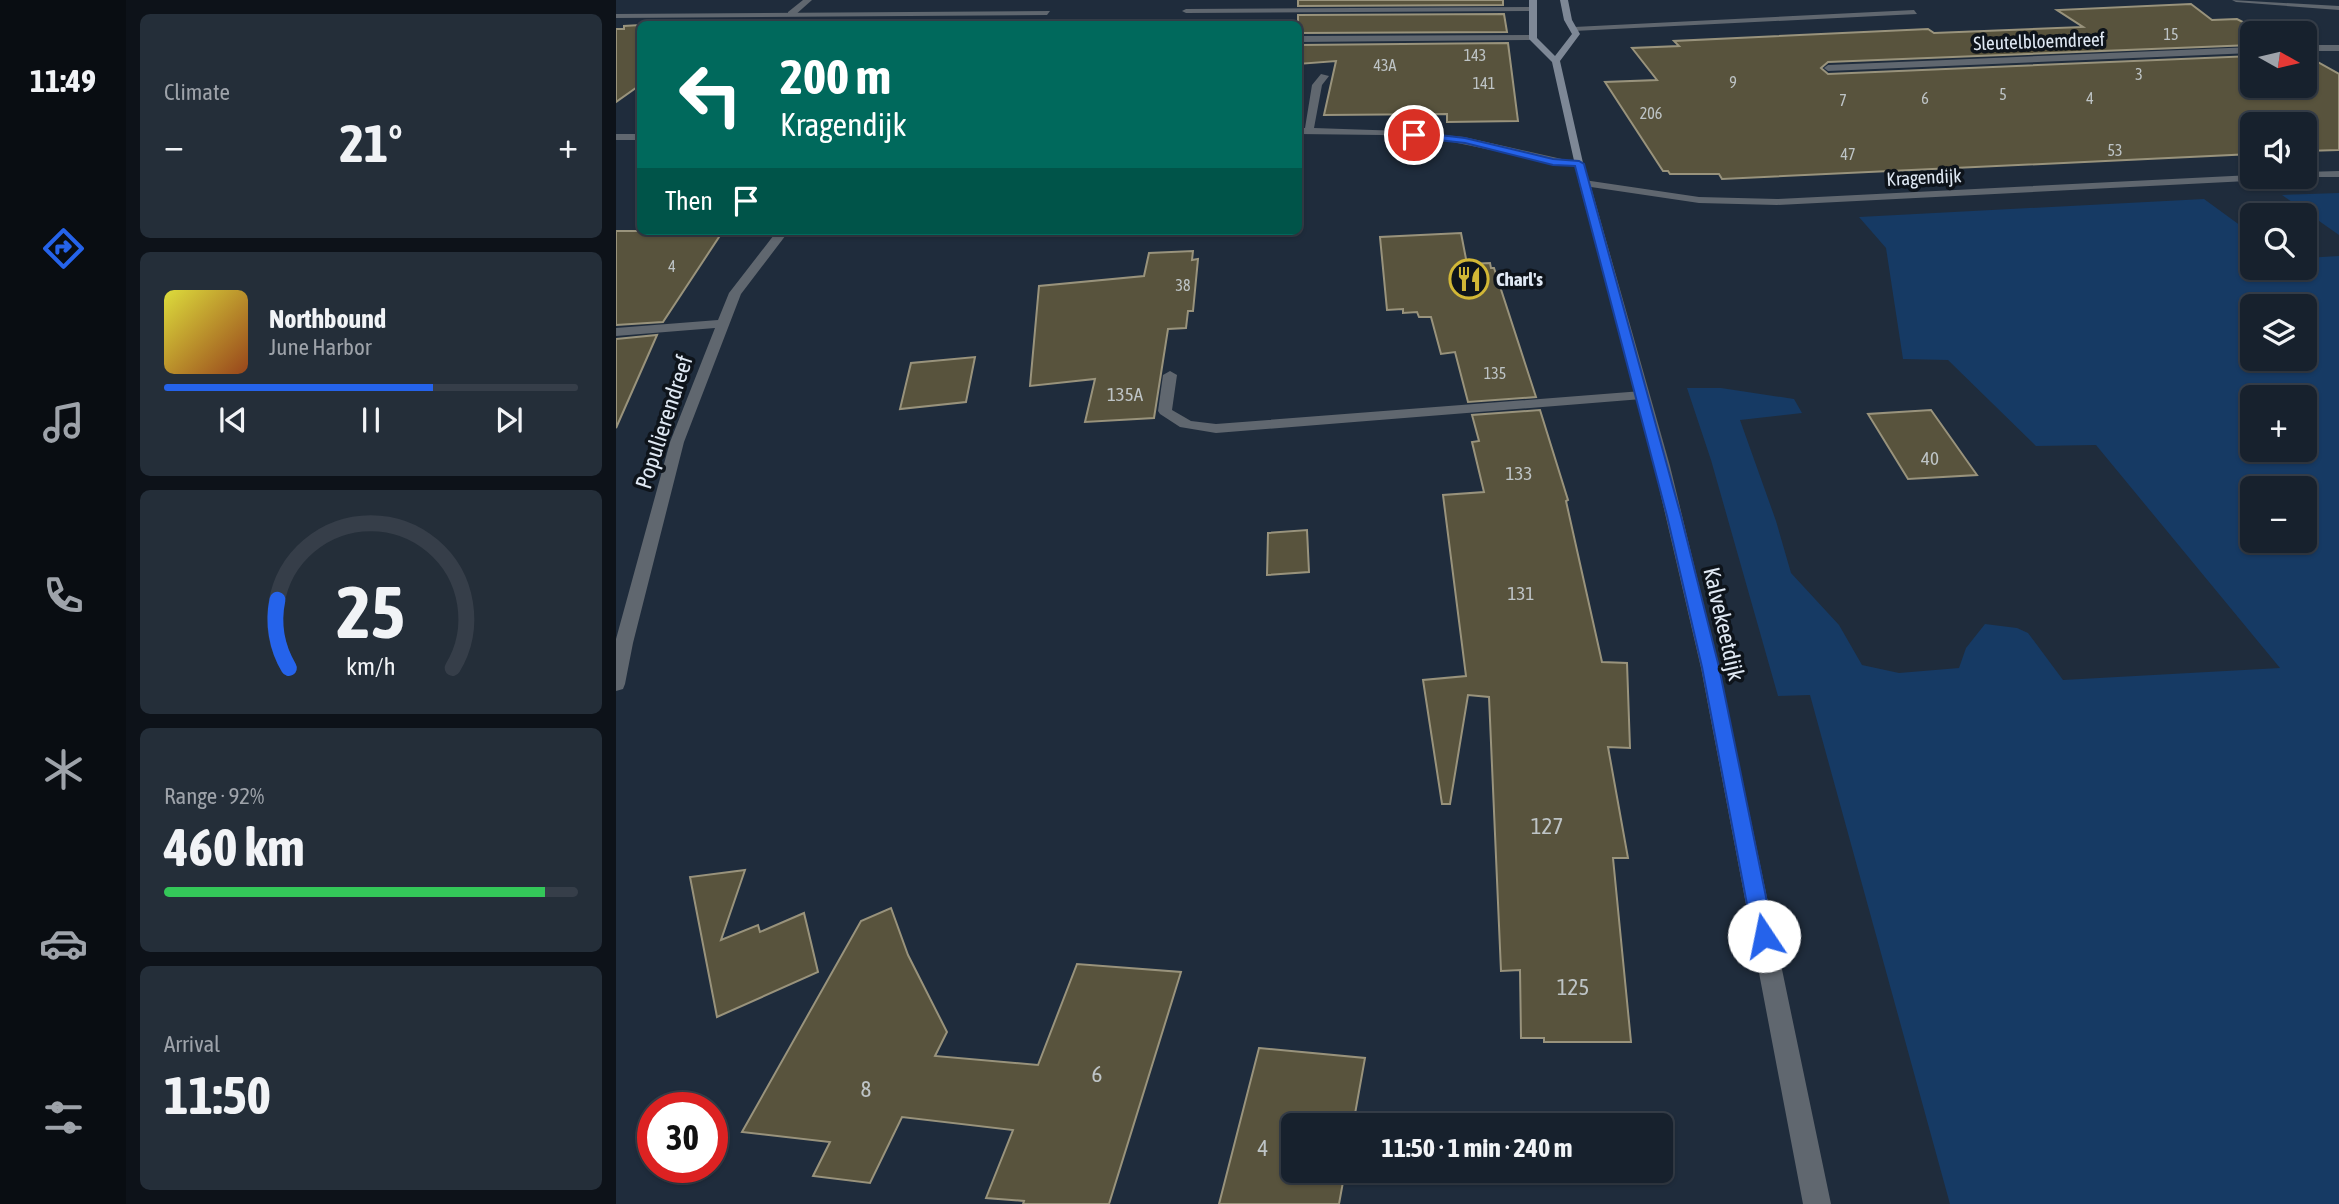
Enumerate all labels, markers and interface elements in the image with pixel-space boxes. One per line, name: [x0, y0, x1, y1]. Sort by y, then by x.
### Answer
north arrow: [2240, 21, 2317, 98]
map controls: [2240, 21, 2317, 553]
house number: 15: [2163, 25, 2179, 43]
street label: Sleutelbloemdreef: [1973, 28, 2105, 54]
house number: 143: [1464, 46, 1486, 64]
text: 200 m: [780, 48, 891, 104]
icon: left: [665, 49, 756, 140]
house number: 43A: [1374, 56, 1397, 74]
text: 11:49: [30, 62, 96, 99]
house number: 3: [2135, 65, 2143, 83]
house number: 9: [1729, 73, 1737, 91]
house number: 141: [1473, 74, 1495, 92]
text: Climate: [164, 79, 230, 105]
house number: 5: [1999, 85, 2007, 103]
house number: 6: [1921, 89, 1929, 107]
house number: 4: [2086, 89, 2094, 107]
house number: 7: [1839, 91, 1847, 109]
house number: 206: [1640, 104, 1662, 122]
pin: [1384, 105, 1444, 165]
text: Kragendijk: [780, 106, 907, 143]
button: sound: [2240, 112, 2317, 189]
text: 21°: [339, 113, 403, 173]
icon: arrive: [1395, 116, 1433, 154]
text: −: [164, 123, 184, 166]
text: +: [558, 123, 578, 166]
house number: 53: [2107, 141, 2123, 159]
house number: 47: [1840, 145, 1856, 163]
street label: Kragendijk: [1886, 164, 1963, 190]
icon: arrive: [727, 182, 765, 220]
text: Then: [665, 186, 713, 216]
button: search: [2240, 203, 2317, 280]
icon: directions: [39, 224, 88, 273]
house number: 4: [668, 257, 676, 275]
restaurant icon: Charl's: [1448, 258, 1490, 300]
place label: Charl's: [1496, 268, 1543, 290]
house number: 38: [1175, 276, 1191, 294]
button: layers: [2240, 294, 2317, 371]
text: Northbound: [269, 304, 386, 334]
text: June Harbor: [269, 334, 372, 360]
street label: Populierendreef: [630, 352, 698, 492]
house number: 135: [1484, 364, 1506, 382]
house number: 135A: [1107, 383, 1144, 405]
button: +: [2240, 385, 2317, 462]
icon: music: [39, 398, 88, 447]
icon: previous: [214, 401, 252, 439]
icon: pause: [352, 401, 390, 439]
icon: next: [490, 401, 528, 439]
house number: 40: [1921, 447, 1939, 469]
house number: 133: [1506, 462, 1532, 484]
button: −: [2240, 476, 2317, 553]
street label: Kalvekeetdijk: [1698, 565, 1750, 683]
text: 25: [337, 570, 405, 653]
icon: phone: [39, 571, 88, 620]
house number: 131: [1508, 582, 1534, 604]
text: km/h: [346, 652, 396, 680]
icon: climate: [39, 745, 88, 794]
text: Range · 92%: [164, 783, 264, 809]
house number: 127: [1531, 813, 1563, 839]
text: 460 km: [164, 817, 305, 877]
position arrow: [1727, 899, 1801, 973]
icon: car: [39, 919, 88, 968]
house number: 125: [1557, 974, 1589, 1000]
text: Arrival: [164, 1031, 220, 1057]
house number: 6: [1092, 1061, 1102, 1087]
text: 11:50: [164, 1065, 271, 1125]
house number: 8: [861, 1076, 871, 1102]
speed limit sign: 30: [637, 1092, 728, 1183]
icon: filters: [39, 1093, 88, 1142]
text: 11:50 · 1 min · 240 m: [1382, 1133, 1572, 1163]
house number: 4: [1258, 1135, 1268, 1161]

